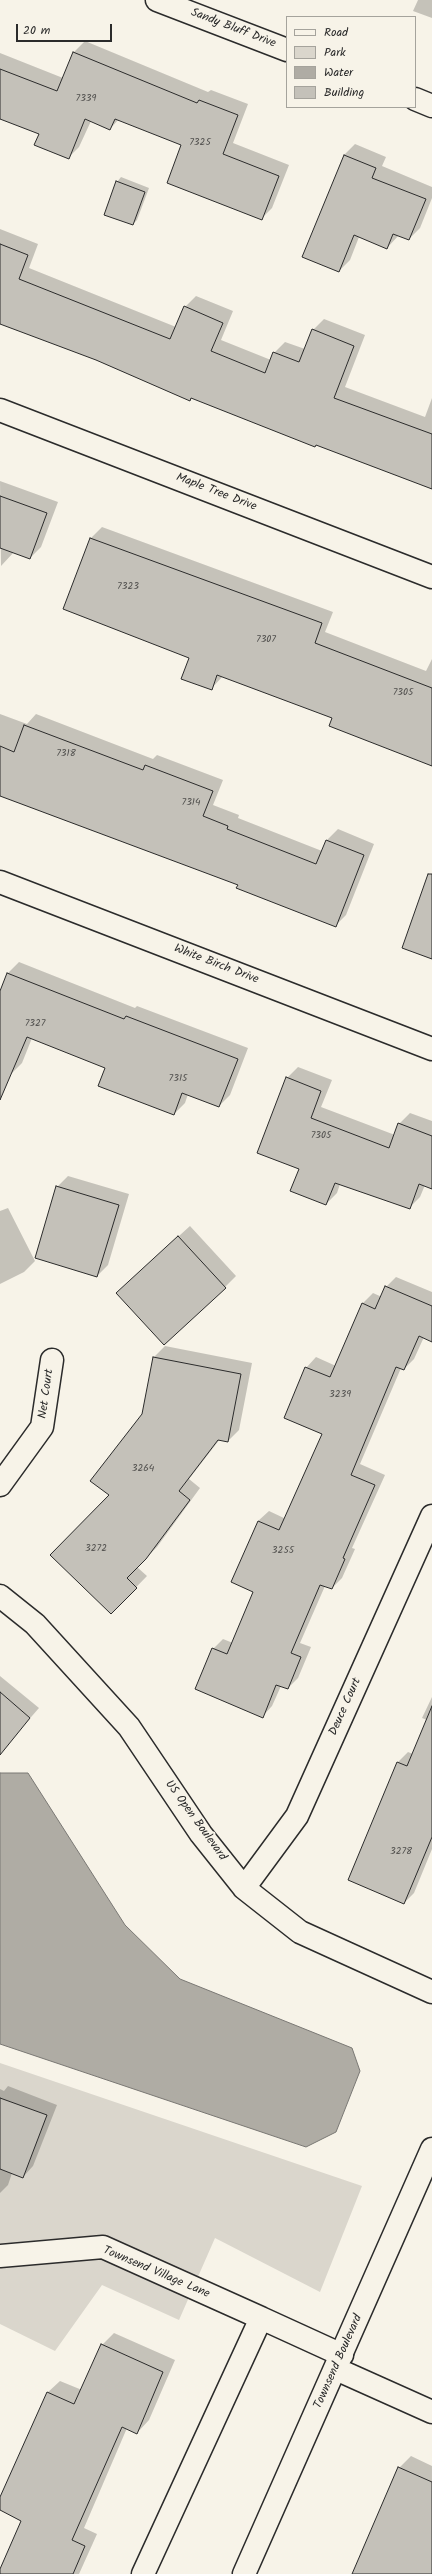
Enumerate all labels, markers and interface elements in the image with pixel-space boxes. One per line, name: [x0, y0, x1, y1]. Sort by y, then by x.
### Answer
street label: Sandy Bluff Drive: [188, 6, 278, 52]
scale bar: [18, 16, 114, 42]
legend: [286, 16, 416, 108]
text: 20 m: [23, 21, 50, 40]
text: Road: [324, 23, 348, 42]
text: Park: [324, 43, 346, 62]
text: Water: [324, 63, 353, 82]
text: Building: [324, 83, 364, 102]
house number: 7339: [76, 93, 96, 105]
house number: 7325: [189, 137, 211, 149]
street label: Maple Tree Drive: [174, 471, 258, 515]
house number: 7323: [117, 581, 139, 593]
house number: 7307: [256, 634, 276, 646]
house number: 7305: [393, 687, 413, 699]
house number: 7318: [56, 748, 76, 760]
house number: 7314: [182, 797, 200, 809]
street label: White Birch Drive: [172, 942, 260, 988]
house number: 7327: [25, 1018, 45, 1030]
house number: 7315: [169, 1073, 187, 1085]
house number: 7305: [311, 1130, 331, 1142]
street label: Net Court: [36, 1368, 58, 1420]
house number: 3239: [329, 1389, 351, 1401]
house number: 3264: [132, 1463, 154, 1475]
house number: 3272: [85, 1543, 107, 1555]
house number: 3255: [272, 1545, 294, 1557]
street label: Deuce Court: [327, 1676, 365, 1738]
street label: US Open Boulevard: [161, 1778, 229, 1864]
house number: 3278: [390, 1846, 412, 1858]
street label: Townsend Village Lane: [100, 2244, 212, 2302]
street label: Townsend Boulevard: [312, 2313, 366, 2411]

